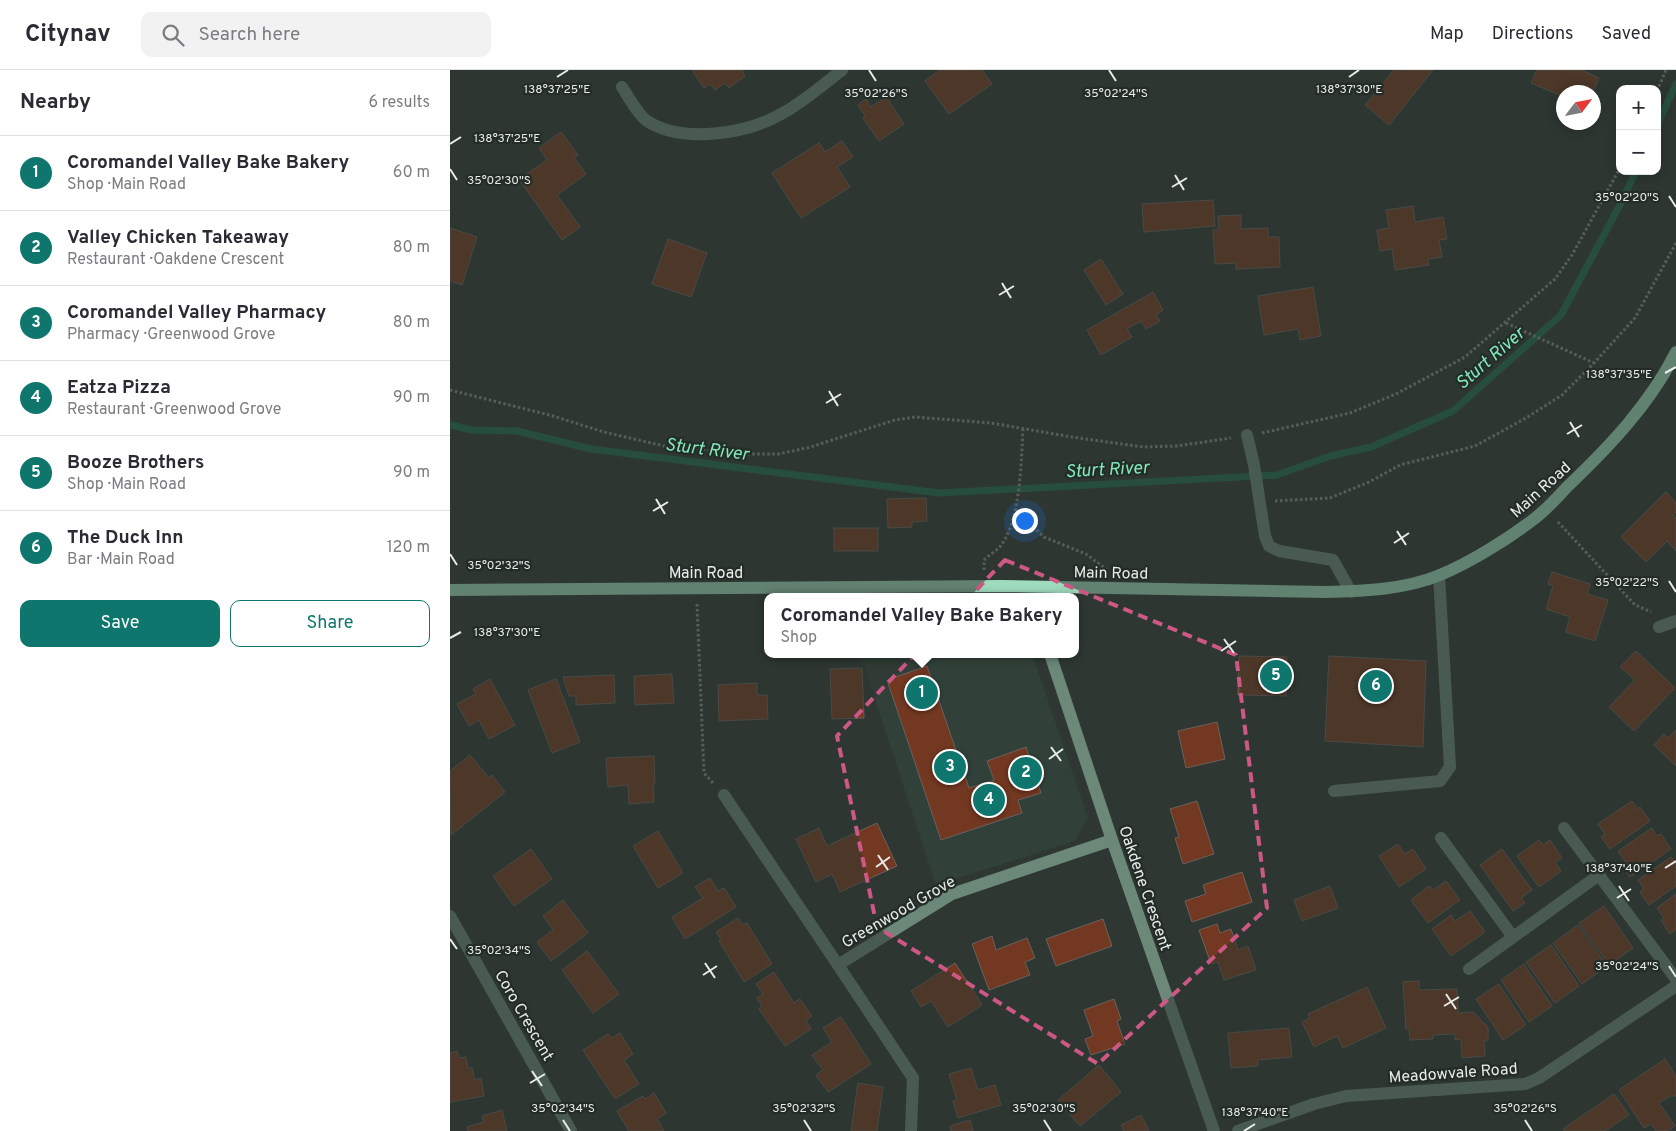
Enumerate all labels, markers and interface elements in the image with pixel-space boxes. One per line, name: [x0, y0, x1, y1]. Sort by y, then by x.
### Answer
search box: [141, 12, 491, 57]
text: Citynav: [25, 20, 111, 50]
icon: search: [159, 21, 187, 49]
text: Search here: [199, 23, 300, 47]
text: Map: [1430, 23, 1464, 46]
text: Directions: [1492, 23, 1574, 46]
text: Saved: [1602, 23, 1651, 46]
text: 138°37'25"E: [524, 82, 590, 98]
text: 138°37'30"E: [1316, 82, 1382, 98]
north arrow: [1556, 85, 1601, 130]
map controls: [1616, 85, 1661, 175]
button: +: [1616, 85, 1661, 130]
text: 35°02'26"S: [844, 86, 908, 102]
text: 35°02'24"S: [1084, 86, 1148, 102]
text: Nearby: [20, 89, 91, 116]
text: 6 results: [368, 93, 430, 113]
button: −: [1616, 130, 1661, 175]
text: 138°37'25"E: [474, 131, 540, 147]
text: Coromandel Valley Bake Bakery: [67, 151, 349, 175]
text: 1: [33, 163, 39, 183]
text: 60 m: [393, 163, 430, 183]
text: 35°02'30"S: [467, 173, 531, 189]
text: Shop · Main Road: [67, 175, 186, 195]
text: 35°02'20"S: [1595, 190, 1659, 206]
text: Valley Chicken Takeaway: [67, 226, 289, 250]
text: 2: [31, 238, 41, 258]
text: 80 m: [393, 238, 430, 258]
text: Restaurant · Oakdene Crescent: [67, 250, 284, 270]
text: Coromandel Valley Pharmacy: [67, 301, 326, 325]
text: 3: [31, 313, 41, 333]
text: 80 m: [393, 313, 430, 333]
water label: Sturt River: [1452, 322, 1532, 395]
text: Pharmacy · Greenwood Grove: [67, 325, 275, 345]
text: 138°37'35"E: [1586, 367, 1652, 383]
text: Eatza Pizza: [67, 376, 171, 400]
text: 4: [31, 388, 41, 408]
text: 90 m: [393, 388, 430, 408]
text: Restaurant · Greenwood Grove: [67, 400, 281, 420]
water label: Sturt River: [664, 434, 752, 467]
text: Booze Brothers: [67, 451, 204, 475]
water label: Sturt River: [1065, 457, 1152, 484]
street label: Main Road: [1507, 458, 1576, 523]
text: 5: [31, 463, 41, 483]
text: 90 m: [393, 463, 430, 483]
text: Shop · Main Road: [67, 475, 186, 495]
your location: [1012, 508, 1038, 534]
text: The Duck Inn: [67, 526, 184, 550]
text: 6: [31, 538, 41, 558]
text: 120 m: [387, 538, 430, 558]
text: Bar · Main Road: [67, 550, 175, 570]
text: 35°02'32"S: [467, 558, 531, 574]
street label: Main Road: [1073, 563, 1148, 585]
street label: Main Road: [669, 564, 743, 584]
text: 35°02'22"S: [1595, 575, 1659, 591]
popup: [764, 593, 1079, 658]
button: Save: [20, 600, 220, 647]
button: Share: [230, 600, 430, 647]
text: Coromandel Valley Bake Bakery: [780, 604, 1063, 628]
text: 138°37'30"E: [474, 625, 540, 641]
text: Shop: [780, 628, 817, 648]
pin: 5: [1260, 657, 1292, 695]
pin: 6: [1360, 667, 1392, 705]
pin: 1: [906, 674, 938, 712]
pin: 3: [934, 748, 966, 786]
pin: 2: [1010, 754, 1042, 792]
pin: 4: [973, 781, 1005, 819]
street label: Oakdene Crescent: [1113, 824, 1175, 954]
text: 138°37'40"E: [1585, 861, 1653, 877]
street label: Greenwood Grove: [839, 872, 959, 953]
text: 35°02'34"S: [467, 943, 531, 959]
text: 35°02'24"S: [1595, 959, 1659, 975]
street label: Coro Crescent: [489, 967, 557, 1065]
street label: Meadowvale Road: [1388, 1060, 1518, 1088]
text: 35°02'34"S: [531, 1101, 595, 1117]
text: 35°02'32"S: [772, 1101, 836, 1117]
text: 35°02'30"S: [1012, 1101, 1076, 1117]
text: 35°02'26"S: [1493, 1101, 1557, 1117]
text: 138°37'40"E: [1221, 1105, 1289, 1121]

